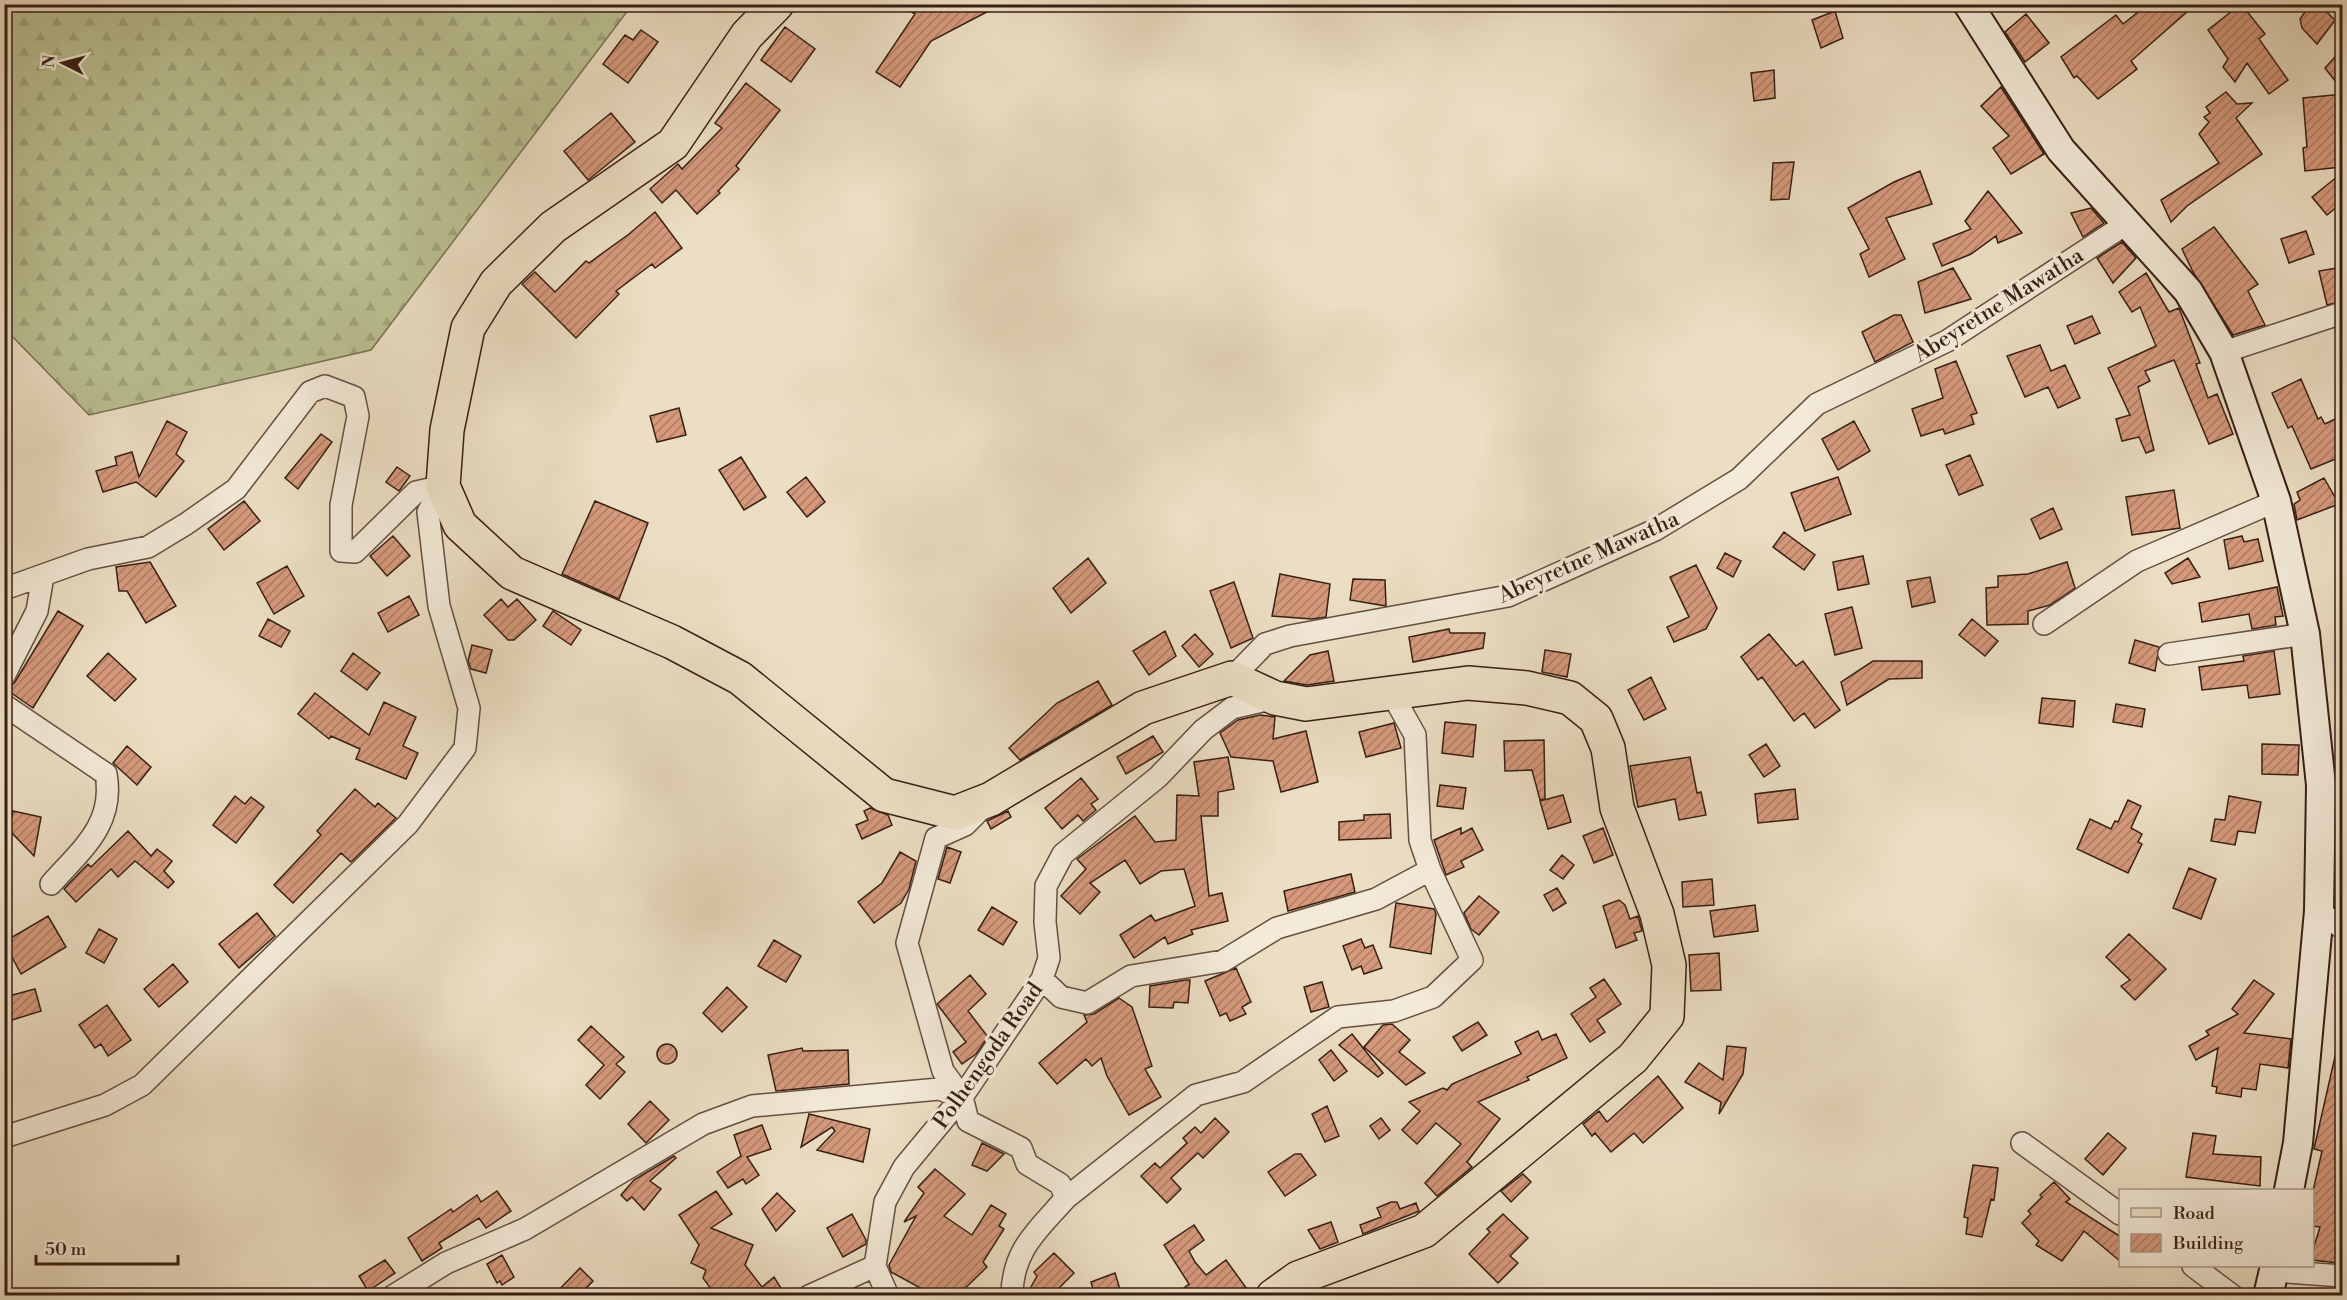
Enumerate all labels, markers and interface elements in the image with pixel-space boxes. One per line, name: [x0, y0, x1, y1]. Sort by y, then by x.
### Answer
north arrow: [33, 33, 93, 93]
text: N: [38, 54, 60, 69]
street label: Abeyretne Mawatha: [1908, 242, 2089, 369]
street label: Abeyretne Mawatha: [1493, 505, 1684, 610]
street label: Polhengoda Road: [928, 977, 1049, 1134]
legend: [2119, 1189, 2314, 1267]
text: Road: [2173, 1202, 2216, 1225]
scale bar: [36, 1228, 178, 1266]
text: Building: [2172, 1232, 2244, 1255]
text: 50 m: [45, 1238, 87, 1261]

